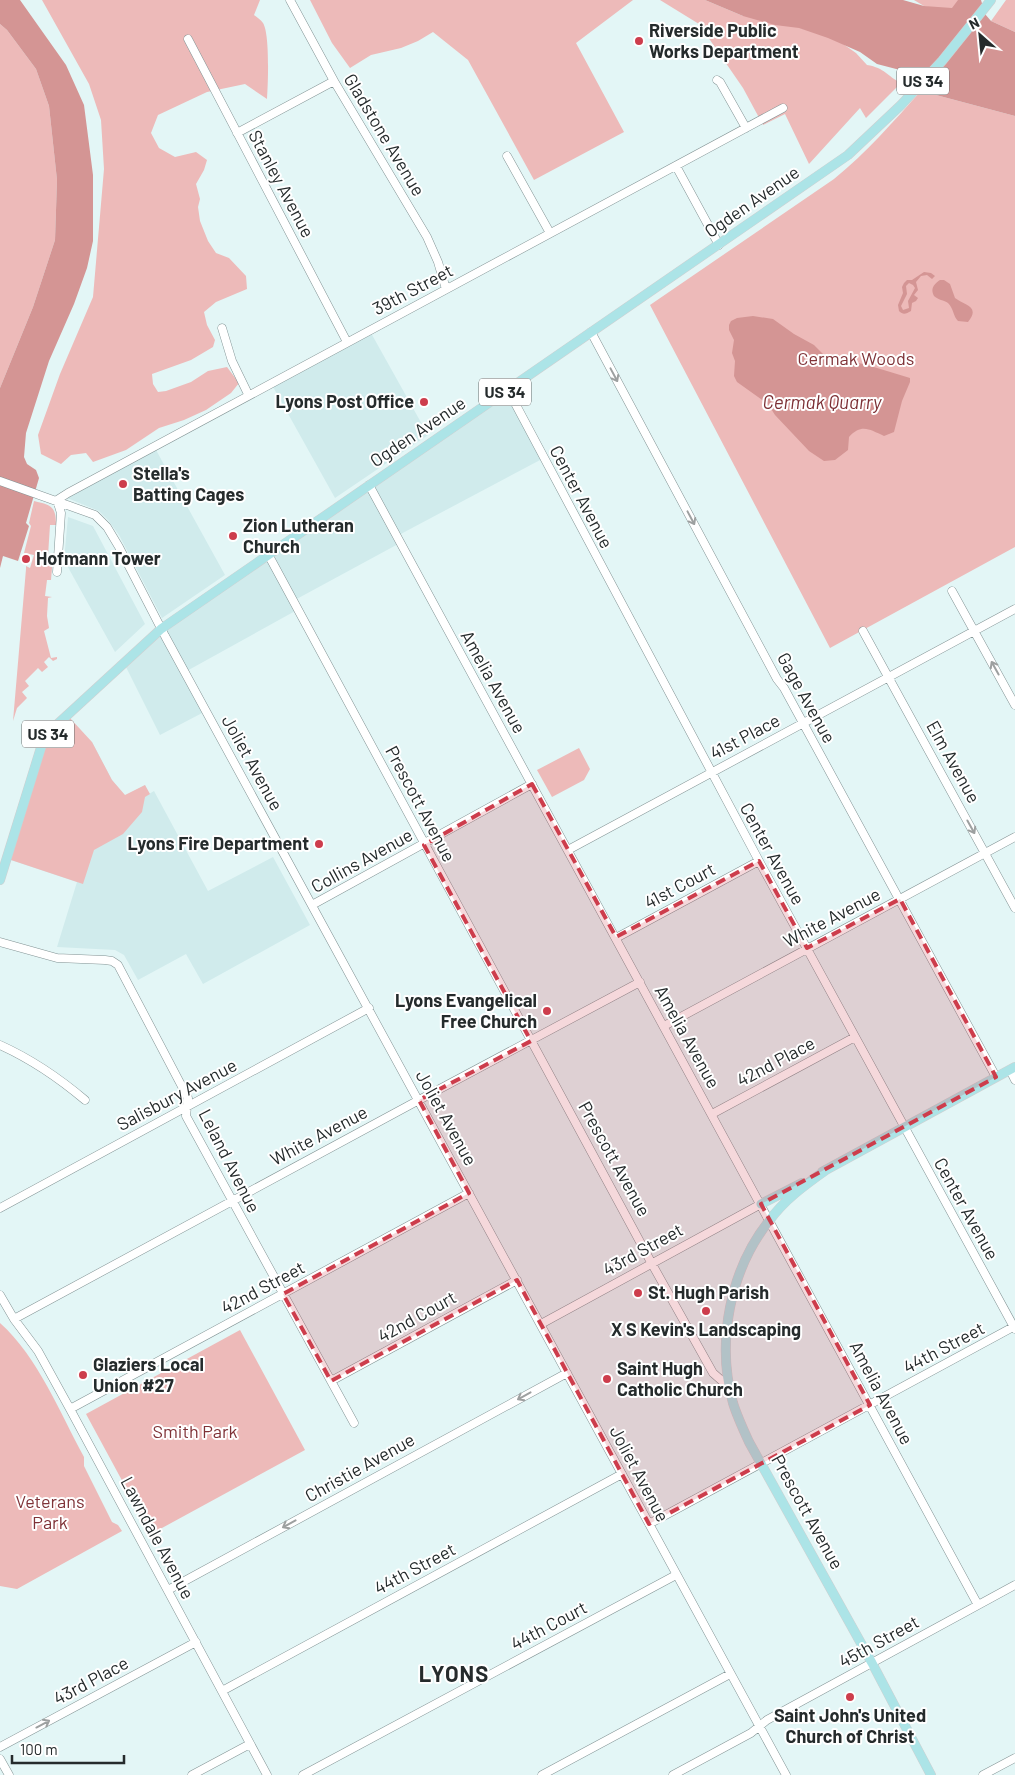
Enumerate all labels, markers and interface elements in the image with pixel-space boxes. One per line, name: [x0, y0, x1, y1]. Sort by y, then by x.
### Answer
north arrow: [955, 10, 1005, 60]
text: N: [966, 13, 982, 33]
place label: Riverside Public Works Department: [649, 19, 799, 62]
marker: Riverside Public Works Department: [633, 35, 645, 47]
road number: US 34: [897, 68, 949, 94]
street label: Gladstone Avenue: [340, 69, 430, 200]
street label: Stanley Avenue: [244, 126, 319, 241]
street label: Ogden Avenue: [700, 160, 803, 242]
street label: 39th Street: [369, 259, 456, 319]
park label: Cermak Woods: [798, 347, 914, 369]
one-way arrow: [610, 367, 620, 382]
road number: US 34: [479, 378, 531, 406]
place label: Lyons Post Office: [275, 390, 414, 412]
water label: Cermak Quarry: [763, 390, 882, 413]
street label: Ogden Avenue: [365, 391, 469, 471]
marker: Lyons Post Office: [418, 396, 430, 408]
street label: Center Avenue: [546, 441, 618, 552]
place label: Stella's Batting Cages: [133, 462, 244, 505]
marker: Stella's Batting Cages: [117, 478, 129, 490]
one-way arrow: [686, 511, 696, 526]
place label: Zion Lutheran Church: [243, 514, 354, 557]
marker: Zion Lutheran Church: [227, 530, 239, 542]
place label: Hofmann Tower: [36, 547, 161, 569]
marker: Hofmann Tower: [20, 553, 32, 565]
street label: Amelia Avenue: [457, 626, 531, 737]
street label: Gage Avenue: [773, 648, 841, 747]
one-way arrow: [989, 662, 999, 676]
street label: 41st Place: [706, 709, 783, 764]
street label: Joliet Avenue: [218, 711, 288, 814]
street label: Elm Avenue: [922, 717, 985, 807]
road number: US 34: [22, 721, 74, 748]
street label: Prescott Avenue: [381, 742, 461, 865]
street label: Center Avenue: [736, 799, 810, 908]
one-way arrow: [967, 819, 976, 834]
street label: Collins Avenue: [307, 823, 416, 897]
place label: Lyons Fire Department: [127, 832, 309, 854]
marker: Lyons Fire Department: [313, 838, 325, 850]
street label: 41st Court: [640, 857, 719, 913]
street label: White Avenue: [779, 882, 884, 952]
street label: Amelia Avenue: [651, 981, 725, 1092]
place label: Lyons Evangelical Free Church: [395, 989, 537, 1032]
marker: Lyons Evangelical Free Church: [541, 1005, 553, 1017]
street label: 42nd Place: [733, 1031, 818, 1091]
street label: Salisbury Avenue: [113, 1053, 240, 1135]
street label: Joliet Avenue: [412, 1066, 482, 1169]
street label: Prescott Avenue: [574, 1097, 656, 1220]
street label: White Avenue: [266, 1100, 371, 1170]
street label: Leland Avenue: [194, 1105, 265, 1216]
street label: Center Avenue: [930, 1154, 1004, 1263]
street label: 43rd Street: [599, 1218, 686, 1280]
street label: 42nd Street: [217, 1256, 308, 1318]
place label: St. Hugh Parish: [648, 1281, 769, 1303]
street label: 42nd Court: [373, 1286, 460, 1347]
marker: St. Hugh Parish: [632, 1287, 644, 1299]
marker: X S Kevin's Landscaping: [700, 1305, 712, 1317]
street label: 44th Street: [899, 1317, 988, 1378]
place label: X S Kevin's Landscaping: [611, 1318, 801, 1340]
street label: Amelia Avenue: [845, 1337, 918, 1448]
place label: Glaziers Local Union #27: [93, 1353, 204, 1396]
place label: Saint Hugh Catholic Church: [617, 1357, 743, 1400]
marker: Glaziers Local Union #27: [77, 1369, 89, 1381]
marker: Saint Hugh Catholic Church: [601, 1373, 613, 1385]
one-way arrow: [518, 1392, 532, 1402]
park label: Smith Park: [152, 1420, 238, 1442]
street label: Joliet Avenue: [605, 1422, 674, 1525]
street label: Christie Avenue: [301, 1428, 418, 1506]
street label: Prescott Avenue: [767, 1450, 849, 1573]
street label: Lawndale Avenue: [116, 1473, 199, 1602]
park label: Veterans Park: [15, 1490, 85, 1533]
one-way arrow: [282, 1519, 297, 1529]
street label: 44th Street: [370, 1538, 459, 1599]
street label: 44th Court: [507, 1596, 591, 1654]
street label: 45th Street: [835, 1610, 922, 1672]
street label: 43rd Place: [49, 1651, 132, 1709]
district label: LYONS: [419, 1660, 489, 1686]
marker: Saint John's United Church of Christ: [844, 1691, 856, 1703]
place label: Saint John's United Church of Christ: [774, 1704, 926, 1747]
one-way arrow: [35, 1719, 50, 1728]
scale bar: [12, 1732, 125, 1764]
text: 100 m: [20, 1740, 58, 1758]

